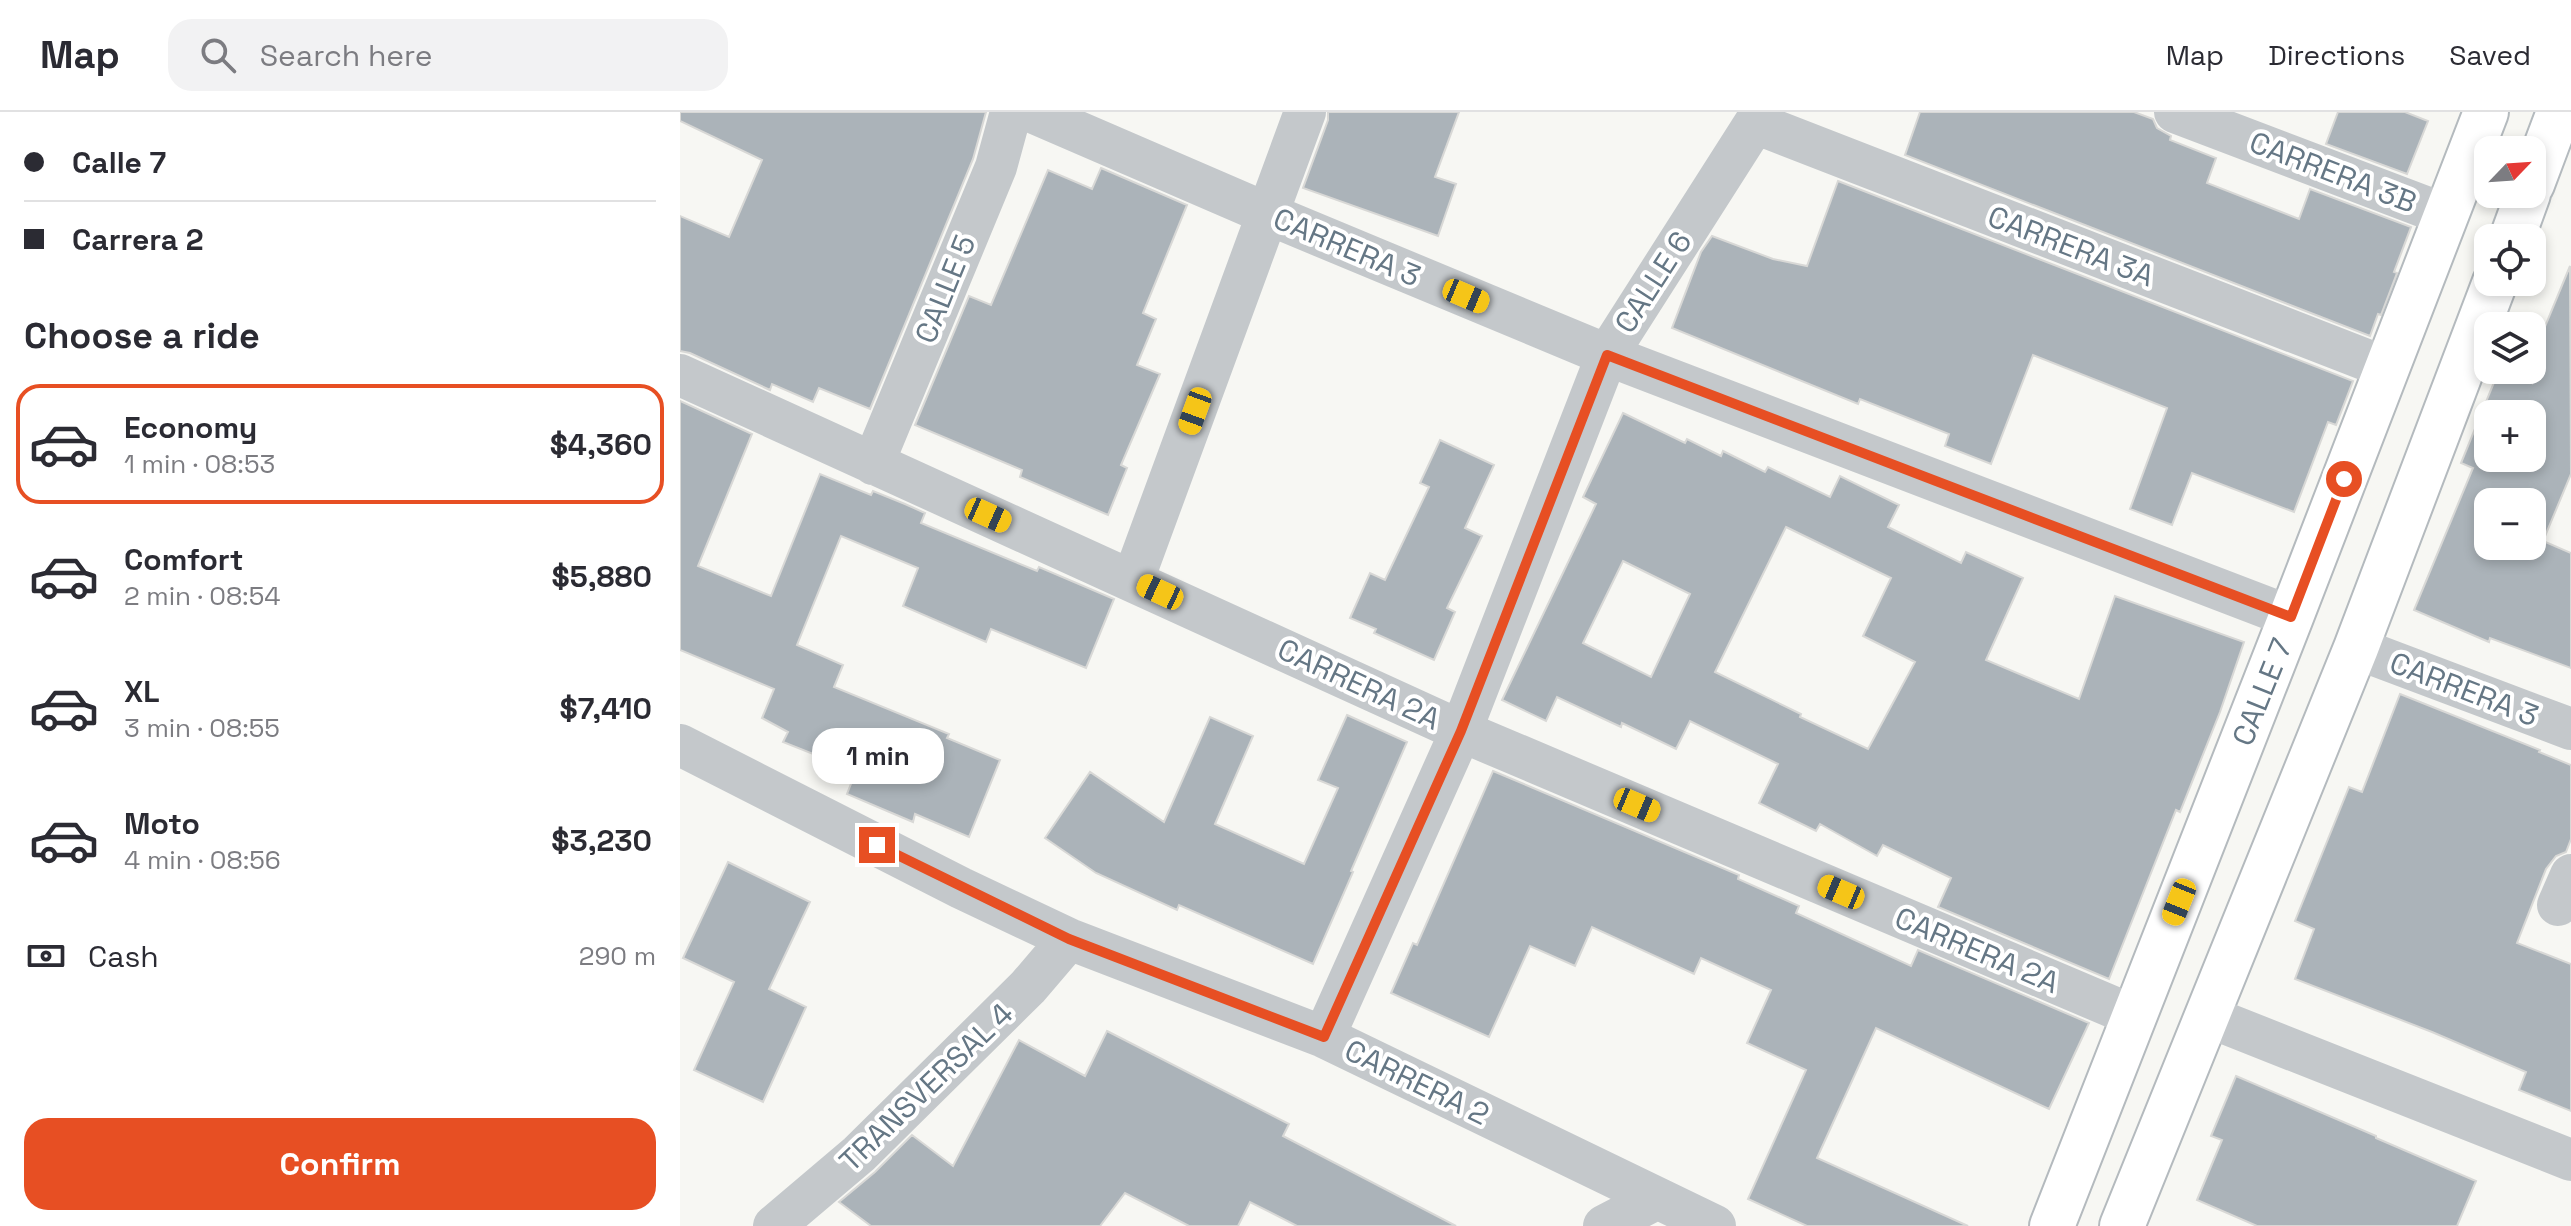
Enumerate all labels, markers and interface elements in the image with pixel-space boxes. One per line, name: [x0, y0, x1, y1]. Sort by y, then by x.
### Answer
search box: [168, 19, 728, 91]
text: Map: [40, 31, 120, 79]
icon: search: [196, 33, 240, 77]
text: Search here: [260, 36, 433, 75]
text: Map: [2166, 37, 2224, 73]
text: Directions: [2268, 37, 2405, 73]
text: Saved: [2449, 37, 2531, 73]
street label: CARRERA 3B: [2244, 122, 2422, 222]
north arrow: [2474, 136, 2546, 208]
map controls: [2474, 136, 2546, 560]
text: Calle 7: [72, 143, 166, 182]
street label: CARRERA 3A: [1982, 196, 2160, 296]
street label: CARRERA 3: [1268, 199, 1426, 295]
text: Carrera 2: [72, 220, 204, 259]
street label: CALLE 6: [1606, 224, 1700, 340]
button: locate: [2474, 224, 2546, 296]
street label: CALLE 5: [906, 229, 984, 349]
car: [1439, 276, 1493, 316]
button: layers: [2474, 312, 2546, 384]
text: Choose a ride: [24, 313, 260, 359]
car: [1176, 384, 1214, 438]
button: +: [2474, 400, 2546, 472]
icon: car: [28, 408, 100, 480]
text: Economy: [124, 408, 257, 447]
text: $4,360: [550, 425, 652, 464]
text: 1 min · 08:53: [124, 447, 275, 481]
route start: [2326, 461, 2362, 497]
button: −: [2474, 488, 2546, 560]
car: [961, 494, 1015, 536]
icon: car: [28, 540, 100, 612]
text: Comfort: [124, 540, 243, 579]
text: $5,880: [552, 557, 652, 596]
car: [1133, 571, 1187, 613]
text: 2 min · 08:54: [124, 579, 281, 613]
street label: CARRERA 2A: [1272, 629, 1447, 739]
street label: CALLE 7: [2223, 633, 2301, 751]
street label: CARRERA 3: [2384, 643, 2544, 735]
icon: car: [28, 672, 100, 744]
text: XL: [124, 672, 160, 711]
text: $7,410: [559, 689, 652, 728]
text: 3 min · 08:55: [124, 711, 280, 745]
callout: 1 min: [811, 729, 943, 785]
text: 1 min: [846, 739, 910, 773]
car: [1610, 785, 1664, 825]
icon: car: [28, 804, 100, 876]
text: Moto: [124, 804, 200, 843]
text: $3,230: [551, 821, 652, 860]
route end: [859, 827, 895, 863]
text: 4 min · 08:56: [124, 843, 281, 877]
car: [1814, 872, 1868, 912]
car: [2159, 875, 2199, 929]
street label: CARRERA 2A: [1889, 898, 2065, 1002]
icon: cash: [24, 934, 68, 978]
text: Cash: [88, 937, 159, 976]
text: 290 m: [579, 939, 656, 973]
street label: TRANSVERSAL 4: [831, 994, 1021, 1180]
street label: CARRERA 2: [1338, 1030, 1496, 1134]
button: Confirm: [24, 1118, 656, 1210]

